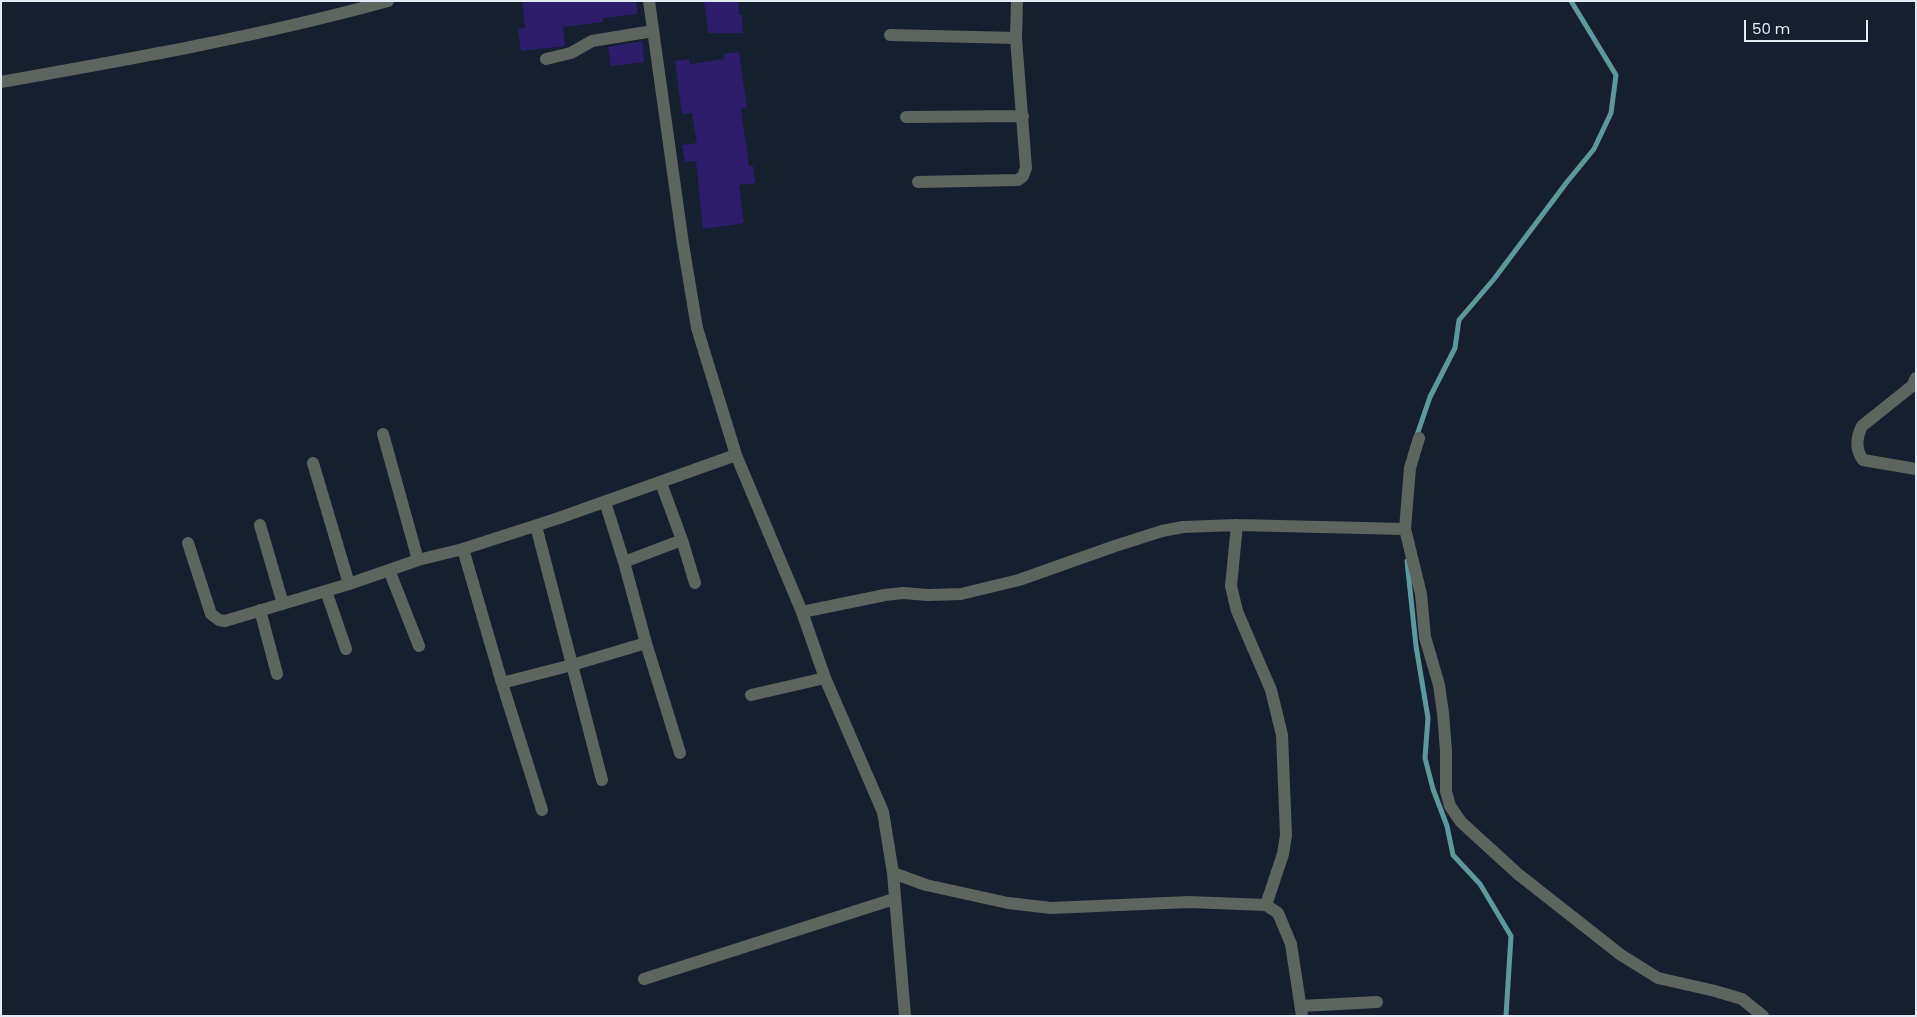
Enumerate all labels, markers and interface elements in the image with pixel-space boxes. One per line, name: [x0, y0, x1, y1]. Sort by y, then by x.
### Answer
scale bar: [1747, 10, 1871, 42]
text: 50 m: [1752, 18, 1790, 39]

